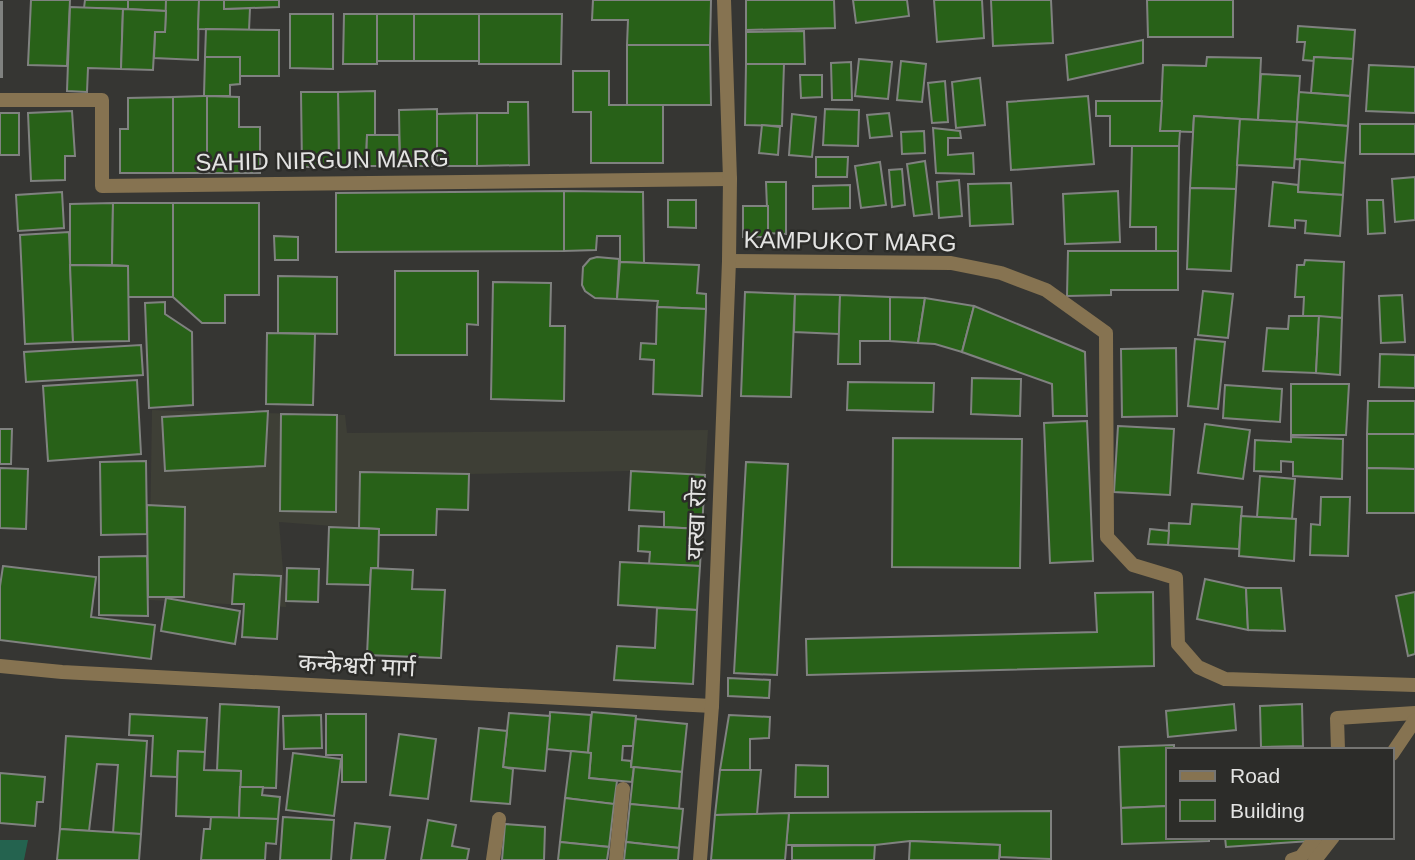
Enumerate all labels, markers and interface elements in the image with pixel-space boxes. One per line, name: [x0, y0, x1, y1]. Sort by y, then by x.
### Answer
street label: SAHID NIRGUN MARG: [195, 144, 449, 176]
street label: KAMPUKOT MARG: [743, 226, 957, 256]
street label: यत्खा रोड: [681, 476, 711, 560]
street label: कन्केश्वरी मार्ग: [298, 648, 417, 682]
legend: [1166, 748, 1394, 839]
text: Road: [1230, 764, 1280, 787]
text: Building: [1230, 799, 1305, 822]

